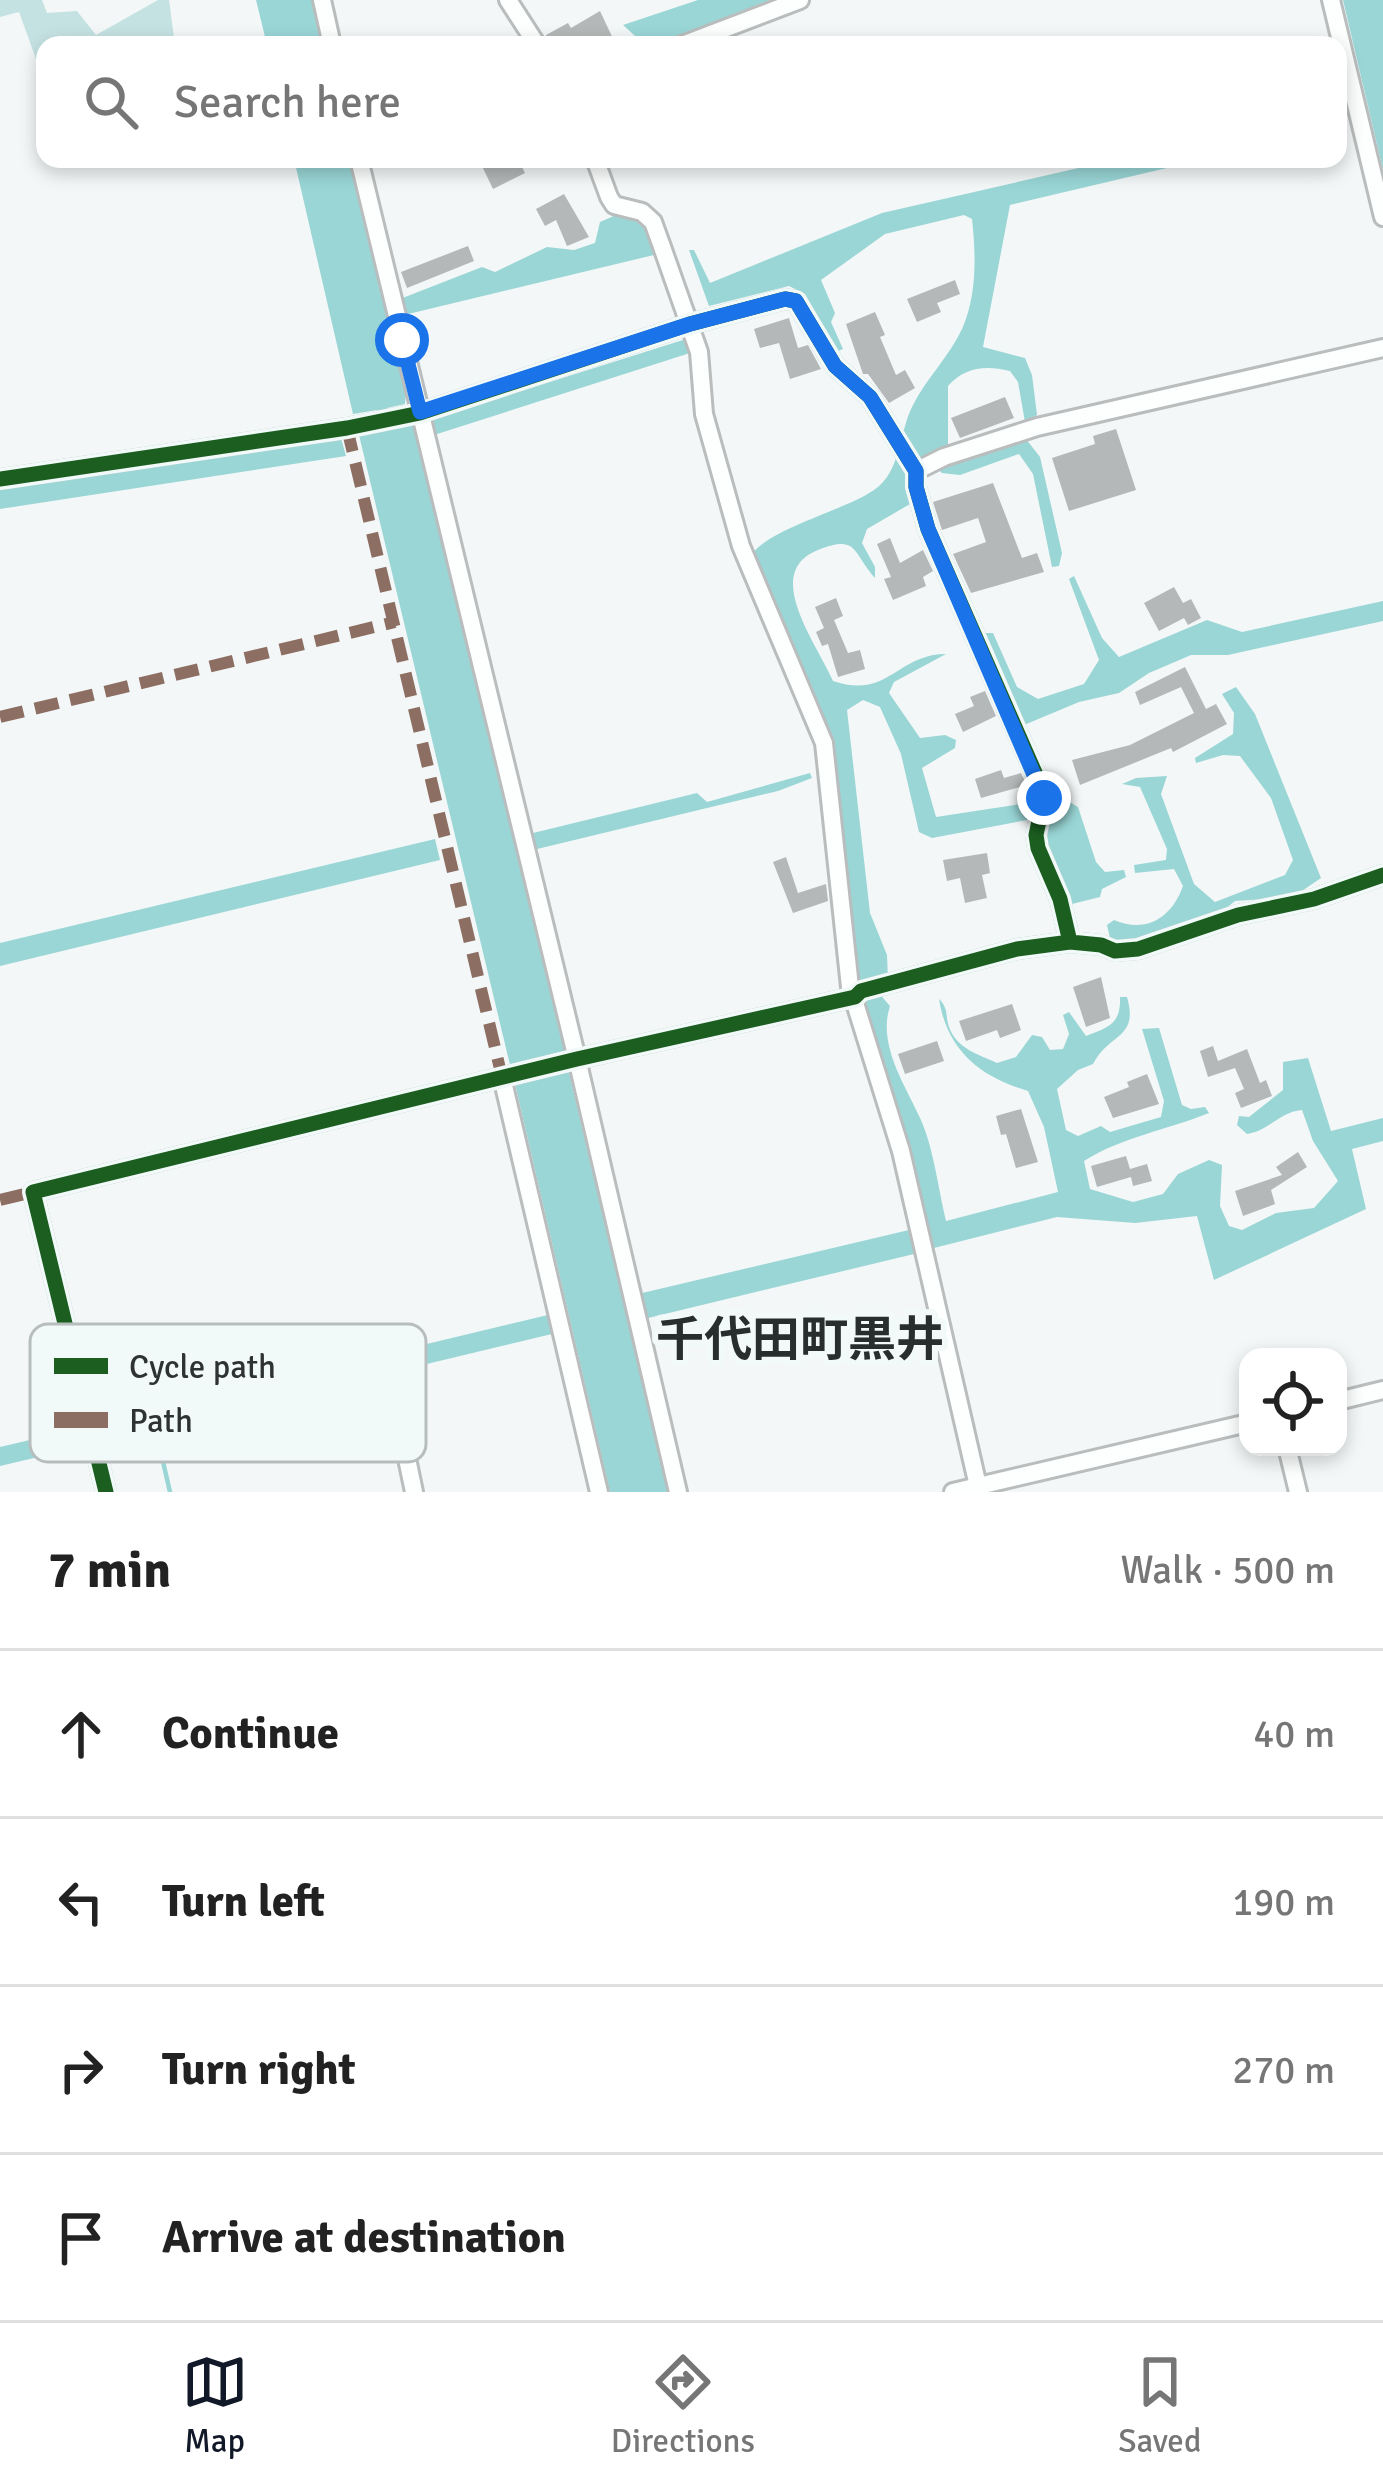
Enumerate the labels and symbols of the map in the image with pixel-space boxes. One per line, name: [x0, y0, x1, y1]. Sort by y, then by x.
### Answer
route start: [375, 313, 429, 367]
route end: [1017, 771, 1071, 825]
district label: 千代田町黒井: [656, 1311, 944, 1370]
legend: [30, 1324, 426, 1462]
text: Cycle path: [129, 1347, 276, 1388]
text: Path: [129, 1401, 193, 1442]

